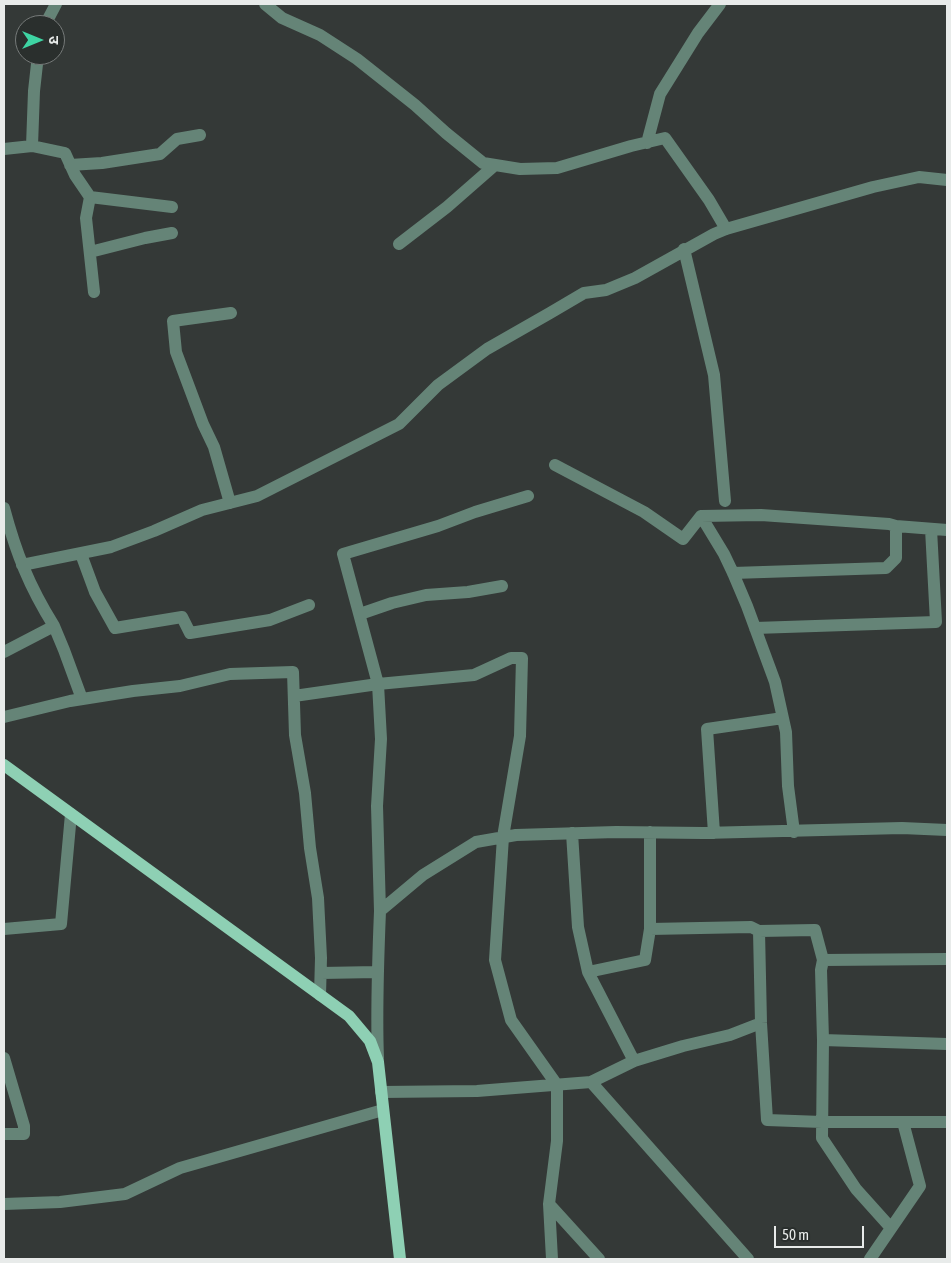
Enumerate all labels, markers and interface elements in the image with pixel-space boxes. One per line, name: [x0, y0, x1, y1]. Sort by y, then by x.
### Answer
north arrow: [15, 15, 65, 65]
text: उ: [46, 36, 62, 44]
scale bar: [776, 1216, 866, 1248]
text: 50 m: [782, 1226, 809, 1243]

